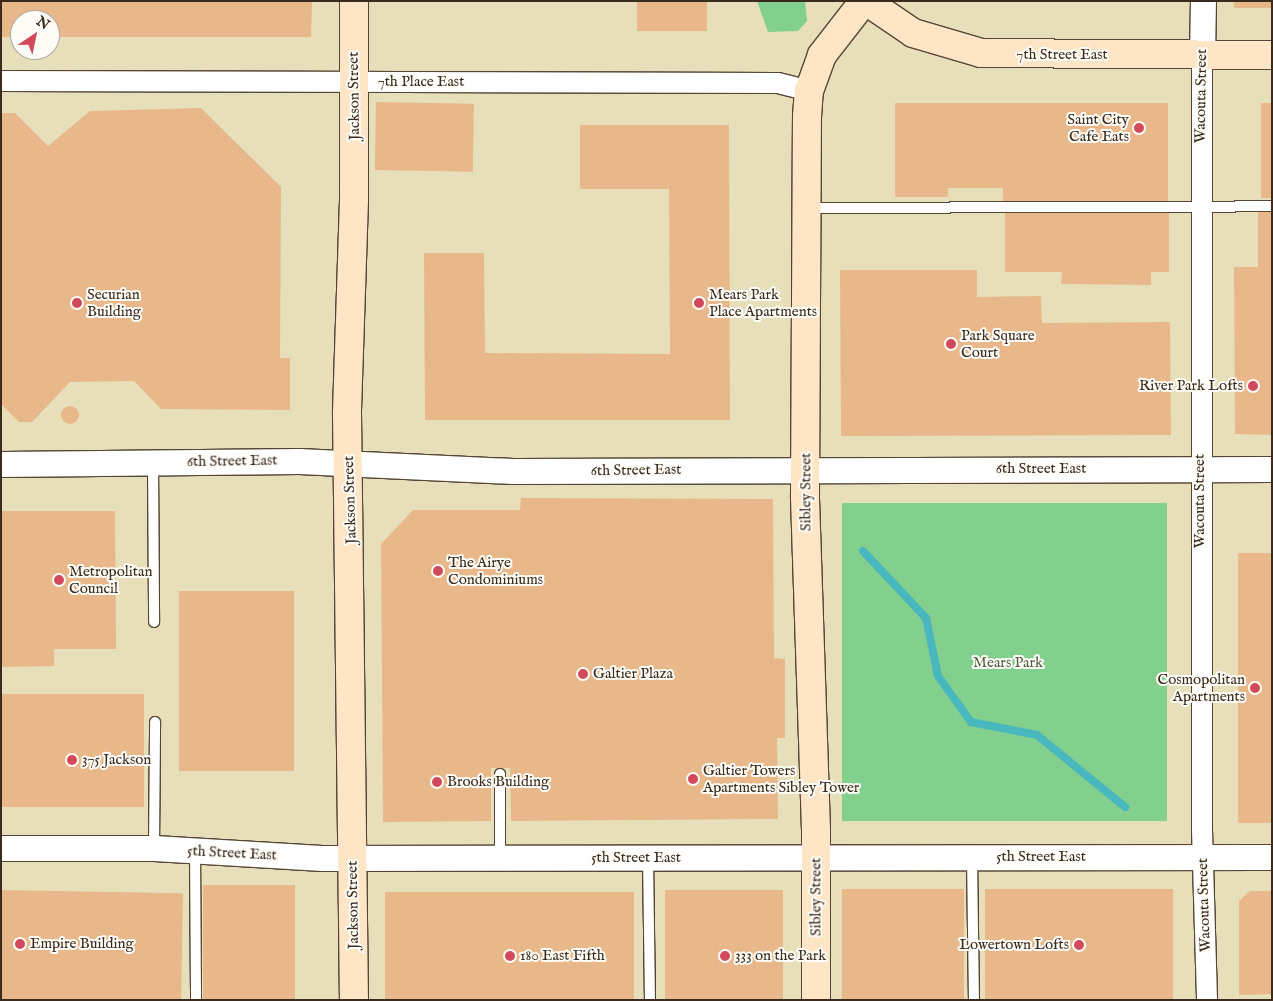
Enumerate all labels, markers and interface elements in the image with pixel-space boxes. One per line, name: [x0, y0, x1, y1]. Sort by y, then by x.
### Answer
north arrow: [10, 10, 60, 60]
text: N: [33, 13, 53, 34]
street label: 7th Street East: [1016, 46, 1108, 64]
street label: Wacouta Street: [1191, 49, 1211, 143]
street label: Jackson Street: [344, 52, 364, 140]
street label: 7th Place East: [378, 73, 464, 91]
place label: Saint City Cafe Eats: [1067, 110, 1129, 145]
marker: Saint City Cafe Eats: [1133, 122, 1145, 134]
place label: Securian Building: [87, 285, 141, 320]
place label: Mears Park Place Apartments: [709, 285, 817, 320]
marker: Securian Building: [71, 297, 83, 309]
marker: Mears Park Place Apartments: [693, 297, 705, 309]
place label: Park Square Court: [961, 326, 1035, 361]
marker: Park Square Court: [945, 338, 957, 350]
place label: River Park Lofts: [1139, 377, 1243, 395]
marker: River Park Lofts: [1247, 380, 1259, 392]
street label: 6th Street East: [187, 451, 277, 471]
street label: Sibley Street: [797, 453, 815, 531]
street label: Wacouta Street: [1191, 454, 1209, 548]
street label: Jackson Street: [339, 455, 361, 545]
street label: 6th Street East: [591, 460, 681, 480]
street label: 6th Street East: [996, 460, 1086, 478]
place label: The Airye Condominiums: [448, 553, 543, 588]
place label: Metropolitan Council: [69, 562, 152, 597]
marker: The Airye Condominiums: [432, 565, 444, 577]
marker: Metropolitan Council: [53, 574, 65, 586]
park label: Mears Park: [973, 654, 1043, 672]
place label: Galtier Plaza: [593, 665, 673, 683]
marker: Galtier Plaza: [577, 668, 589, 680]
place label: Cosmopolitan Apartments: [1157, 670, 1245, 705]
marker: Cosmopolitan Apartments: [1249, 682, 1261, 694]
place label: 375 Jackson: [82, 751, 151, 769]
marker: 375 Jackson: [66, 754, 78, 766]
place label: Galtier Towers Apartments Sibley Tower: [703, 761, 859, 796]
place label: Brooks Building: [447, 773, 549, 791]
marker: Galtier Towers Apartments Sibley Tower: [687, 773, 699, 785]
marker: Brooks Building: [431, 776, 443, 788]
street label: 5th Street East: [187, 842, 277, 864]
street label: 5th Street East: [996, 848, 1086, 866]
street label: 5th Street East: [591, 849, 681, 867]
street label: Sibley Street: [807, 858, 825, 936]
street label: Wacouta Street: [1193, 858, 1215, 952]
street label: Jackson Street: [343, 861, 363, 949]
place label: Empire Building: [30, 935, 134, 953]
place label: Lowertown Lofts: [959, 936, 1069, 954]
marker: Empire Building: [14, 938, 26, 950]
marker: Lowertown Lofts: [1073, 939, 1085, 951]
place label: 180 East Fifth: [520, 947, 605, 965]
place label: 333 on the Park: [735, 947, 826, 965]
marker: 180 East Fifth: [504, 950, 516, 962]
marker: 333 on the Park: [719, 950, 731, 962]

